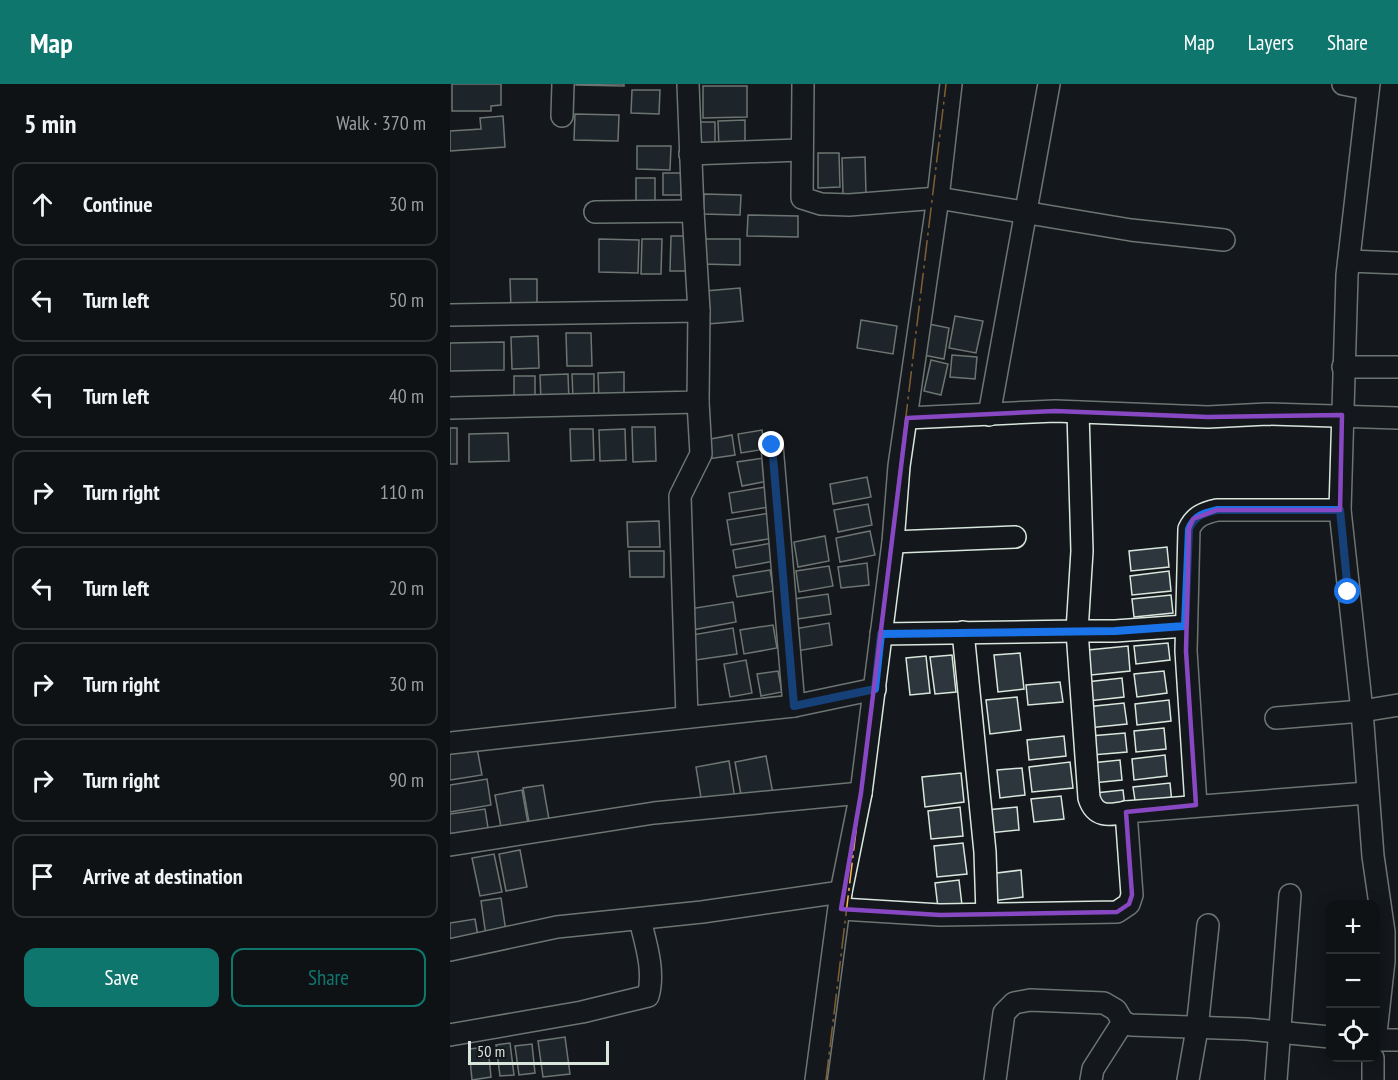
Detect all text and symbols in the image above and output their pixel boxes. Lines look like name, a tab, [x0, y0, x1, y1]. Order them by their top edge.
text: Map	[30, 24, 73, 61]
text: Map	[1184, 29, 1215, 56]
text: Layers	[1248, 29, 1294, 56]
text: Share	[1327, 29, 1368, 56]
text: 5 min	[24, 107, 77, 140]
text: Walk · 370 m	[336, 110, 426, 136]
icon: ahead	[26, 188, 59, 221]
text: Continue	[83, 190, 153, 218]
text: 30 m	[389, 191, 424, 217]
icon: left	[26, 284, 59, 317]
text: Turn left	[83, 286, 149, 314]
text: 50 m	[389, 287, 424, 313]
icon: left	[26, 380, 59, 413]
text: Turn left	[83, 382, 149, 410]
text: 40 m	[389, 383, 424, 409]
route end	[758, 431, 784, 457]
icon: right	[26, 476, 59, 509]
text: Turn right	[83, 478, 160, 506]
text: 110 m	[380, 479, 424, 505]
icon: left	[26, 572, 59, 605]
text: Turn left	[83, 574, 149, 602]
text: 20 m	[389, 575, 424, 601]
route start	[1334, 578, 1360, 604]
icon: right	[26, 668, 59, 701]
text: Turn right	[83, 670, 160, 698]
text: 30 m	[389, 671, 424, 697]
icon: right	[26, 764, 59, 797]
text: Turn right	[83, 766, 160, 794]
text: 90 m	[389, 767, 424, 793]
icon: arrive	[26, 860, 59, 893]
text: Arrive at destination	[83, 862, 243, 890]
map controls	[1326, 900, 1380, 1062]
button: +	[1326, 900, 1380, 954]
button: Save	[24, 948, 219, 1007]
button: Share	[231, 948, 426, 1007]
button: −	[1326, 954, 1380, 1008]
button: locate	[1326, 1008, 1380, 1062]
scale bar	[468, 1038, 609, 1066]
text: 50 m	[477, 1041, 505, 1061]

